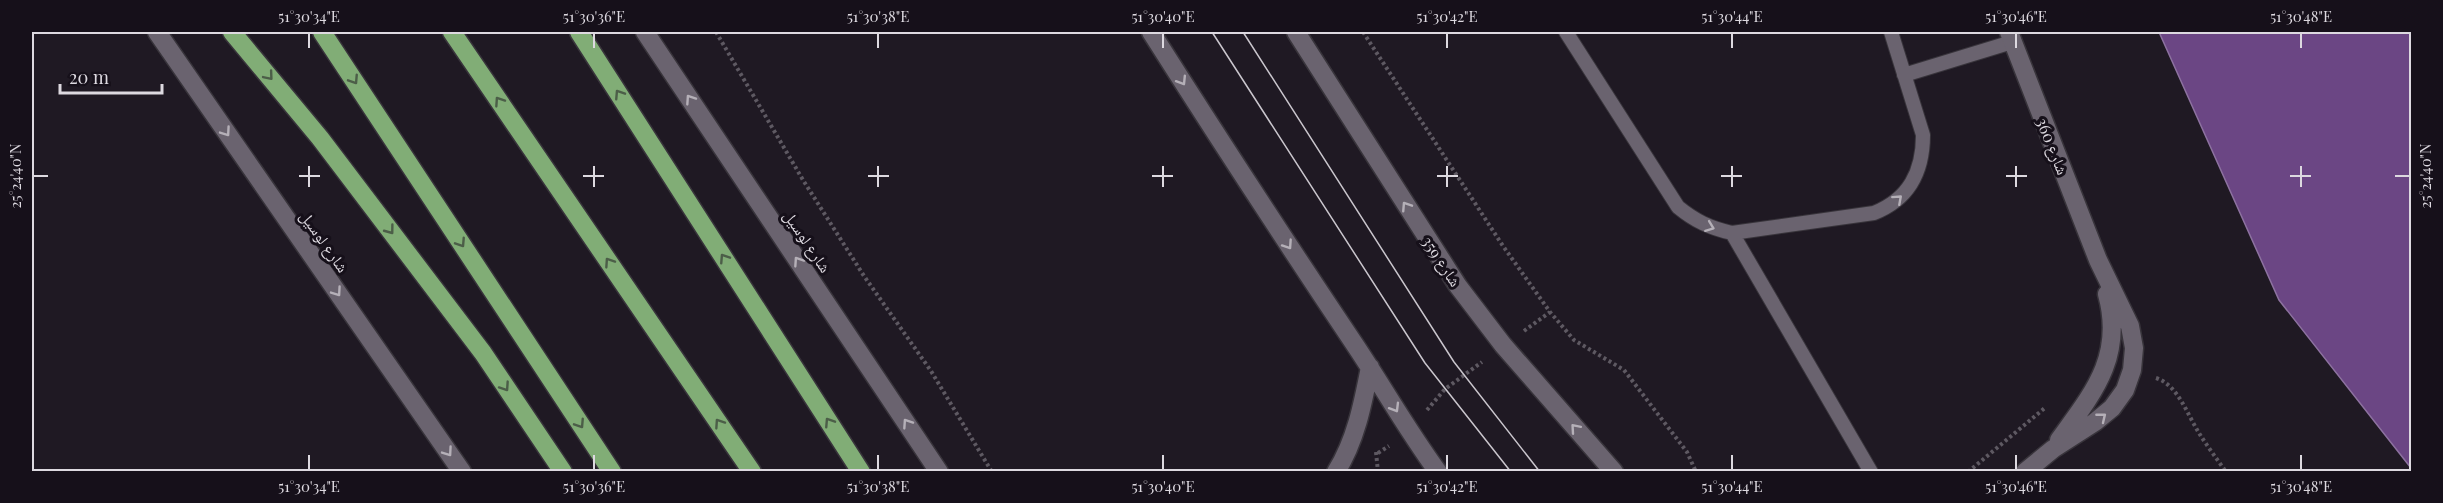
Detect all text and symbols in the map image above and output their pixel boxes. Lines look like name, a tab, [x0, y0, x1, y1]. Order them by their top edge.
text: 51°30'34"E	[278, 6, 340, 26]
text: 51°30'36"E	[563, 6, 625, 26]
text: 51°30'38"E	[847, 6, 909, 26]
text: 51°30'40"E	[1131, 6, 1195, 26]
text: 51°30'42"E	[1416, 6, 1478, 26]
text: 51°30'44"E	[1701, 6, 1763, 26]
text: 51°30'46"E	[1985, 6, 2047, 26]
text: 51°30'48"E	[2270, 6, 2332, 26]
scale bar	[60, 57, 162, 95]
text: 20 m	[69, 65, 109, 89]
one-way arrow	[262, 70, 273, 81]
one-way arrow	[347, 74, 358, 85]
one-way arrow	[1175, 75, 1187, 85]
one-way arrow	[615, 90, 626, 101]
one-way arrow	[686, 95, 697, 106]
one-way arrow	[495, 97, 506, 108]
street label: شارع 360	[2031, 114, 2074, 178]
one-way arrow	[219, 125, 230, 136]
text: 25°24'40"N	[5, 143, 25, 209]
text: 25°24'40"N	[2415, 143, 2435, 209]
one-way arrow	[1891, 195, 1902, 206]
one-way arrow	[1402, 202, 1413, 213]
street label: شارع لوسيل	[295, 206, 354, 277]
street label: شارع لوسيل	[779, 206, 837, 277]
one-way arrow	[1704, 219, 1715, 232]
one-way arrow	[382, 223, 393, 234]
street label: شارع 359	[1417, 232, 1466, 291]
one-way arrow	[454, 236, 465, 247]
one-way arrow	[1281, 238, 1292, 249]
one-way arrow	[720, 254, 732, 264]
one-way arrow	[794, 257, 805, 268]
one-way arrow	[605, 258, 616, 269]
one-way arrow	[330, 285, 341, 296]
one-way arrow	[498, 380, 509, 391]
one-way arrow	[1387, 402, 1399, 412]
one-way arrow	[2095, 413, 2106, 424]
one-way arrow	[573, 417, 584, 428]
one-way arrow	[825, 418, 837, 428]
one-way arrow	[715, 419, 726, 430]
one-way arrow	[903, 419, 914, 430]
one-way arrow	[1571, 424, 1582, 434]
one-way arrow	[441, 446, 452, 457]
text: 51°30'34"E	[278, 476, 340, 496]
text: 51°30'36"E	[563, 476, 625, 496]
text: 51°30'38"E	[847, 476, 909, 496]
text: 51°30'40"E	[1131, 476, 1195, 496]
text: 51°30'42"E	[1416, 476, 1478, 496]
text: 51°30'44"E	[1701, 476, 1763, 496]
text: 51°30'46"E	[1985, 476, 2047, 496]
text: 51°30'48"E	[2270, 476, 2332, 496]

